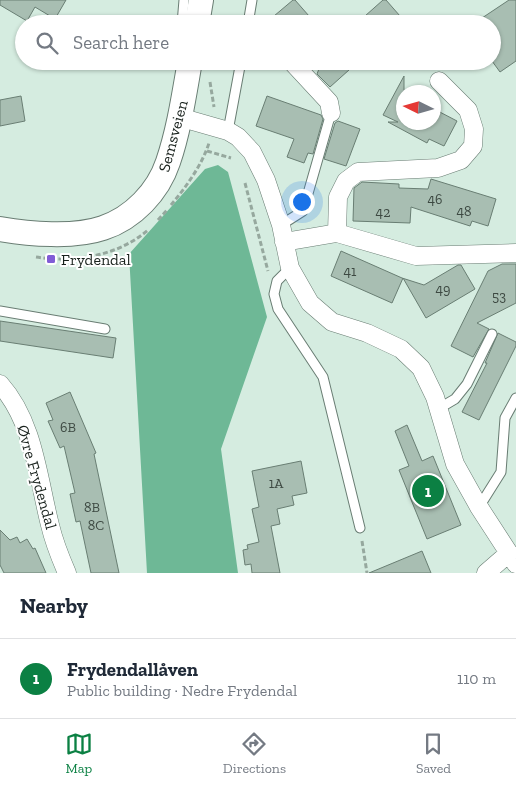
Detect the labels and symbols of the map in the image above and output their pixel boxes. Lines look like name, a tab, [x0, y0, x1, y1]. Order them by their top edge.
north arrow	[396, 85, 441, 130]
street label: Semsveien	[154, 97, 192, 174]
your location	[289, 189, 315, 215]
house number: 46	[428, 191, 442, 208]
house number: 48	[456, 203, 472, 220]
house number: 42	[376, 204, 390, 221]
place label: Frydendal	[61, 250, 131, 269]
marker: Frydendal	[45, 253, 57, 265]
house number: 41	[344, 263, 357, 280]
house number: 49	[436, 281, 450, 298]
house number: 53	[492, 288, 506, 305]
house number: 6B	[60, 419, 76, 436]
street label: Øvre Frydendal	[13, 423, 61, 531]
pin: 1	[412, 472, 444, 510]
house number: 1A	[269, 475, 284, 492]
house number: 8B	[84, 499, 100, 516]
house number: 8C	[88, 517, 104, 534]

